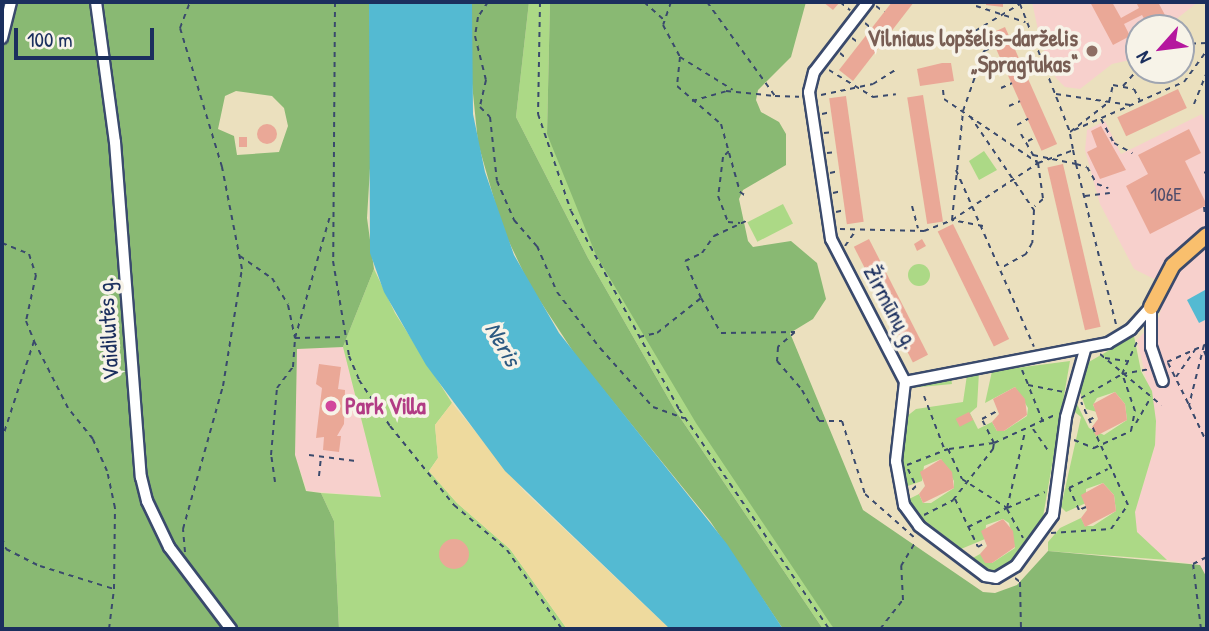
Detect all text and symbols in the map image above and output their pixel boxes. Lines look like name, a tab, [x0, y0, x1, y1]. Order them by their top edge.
scale bar	[18, 14, 158, 58]
north arrow	[1125, 14, 1195, 84]
place label: Vilniaus lopšelis-darželis „Spragtukas“	[867, 24, 1078, 78]
text: 100 m	[27, 25, 73, 54]
marker: Vilniaus lopšelis-darželis „Spragtukas“	[1084, 43, 1100, 59]
text: N	[1129, 47, 1157, 68]
house number: 106E	[1150, 184, 1182, 206]
street label: Žirmūnų g.	[858, 261, 924, 353]
street label: Vaidilutės g.	[92, 277, 124, 381]
water label: Neris	[479, 317, 527, 371]
place label: Park Villa	[345, 392, 426, 420]
marker: Park Villa	[323, 398, 339, 414]

